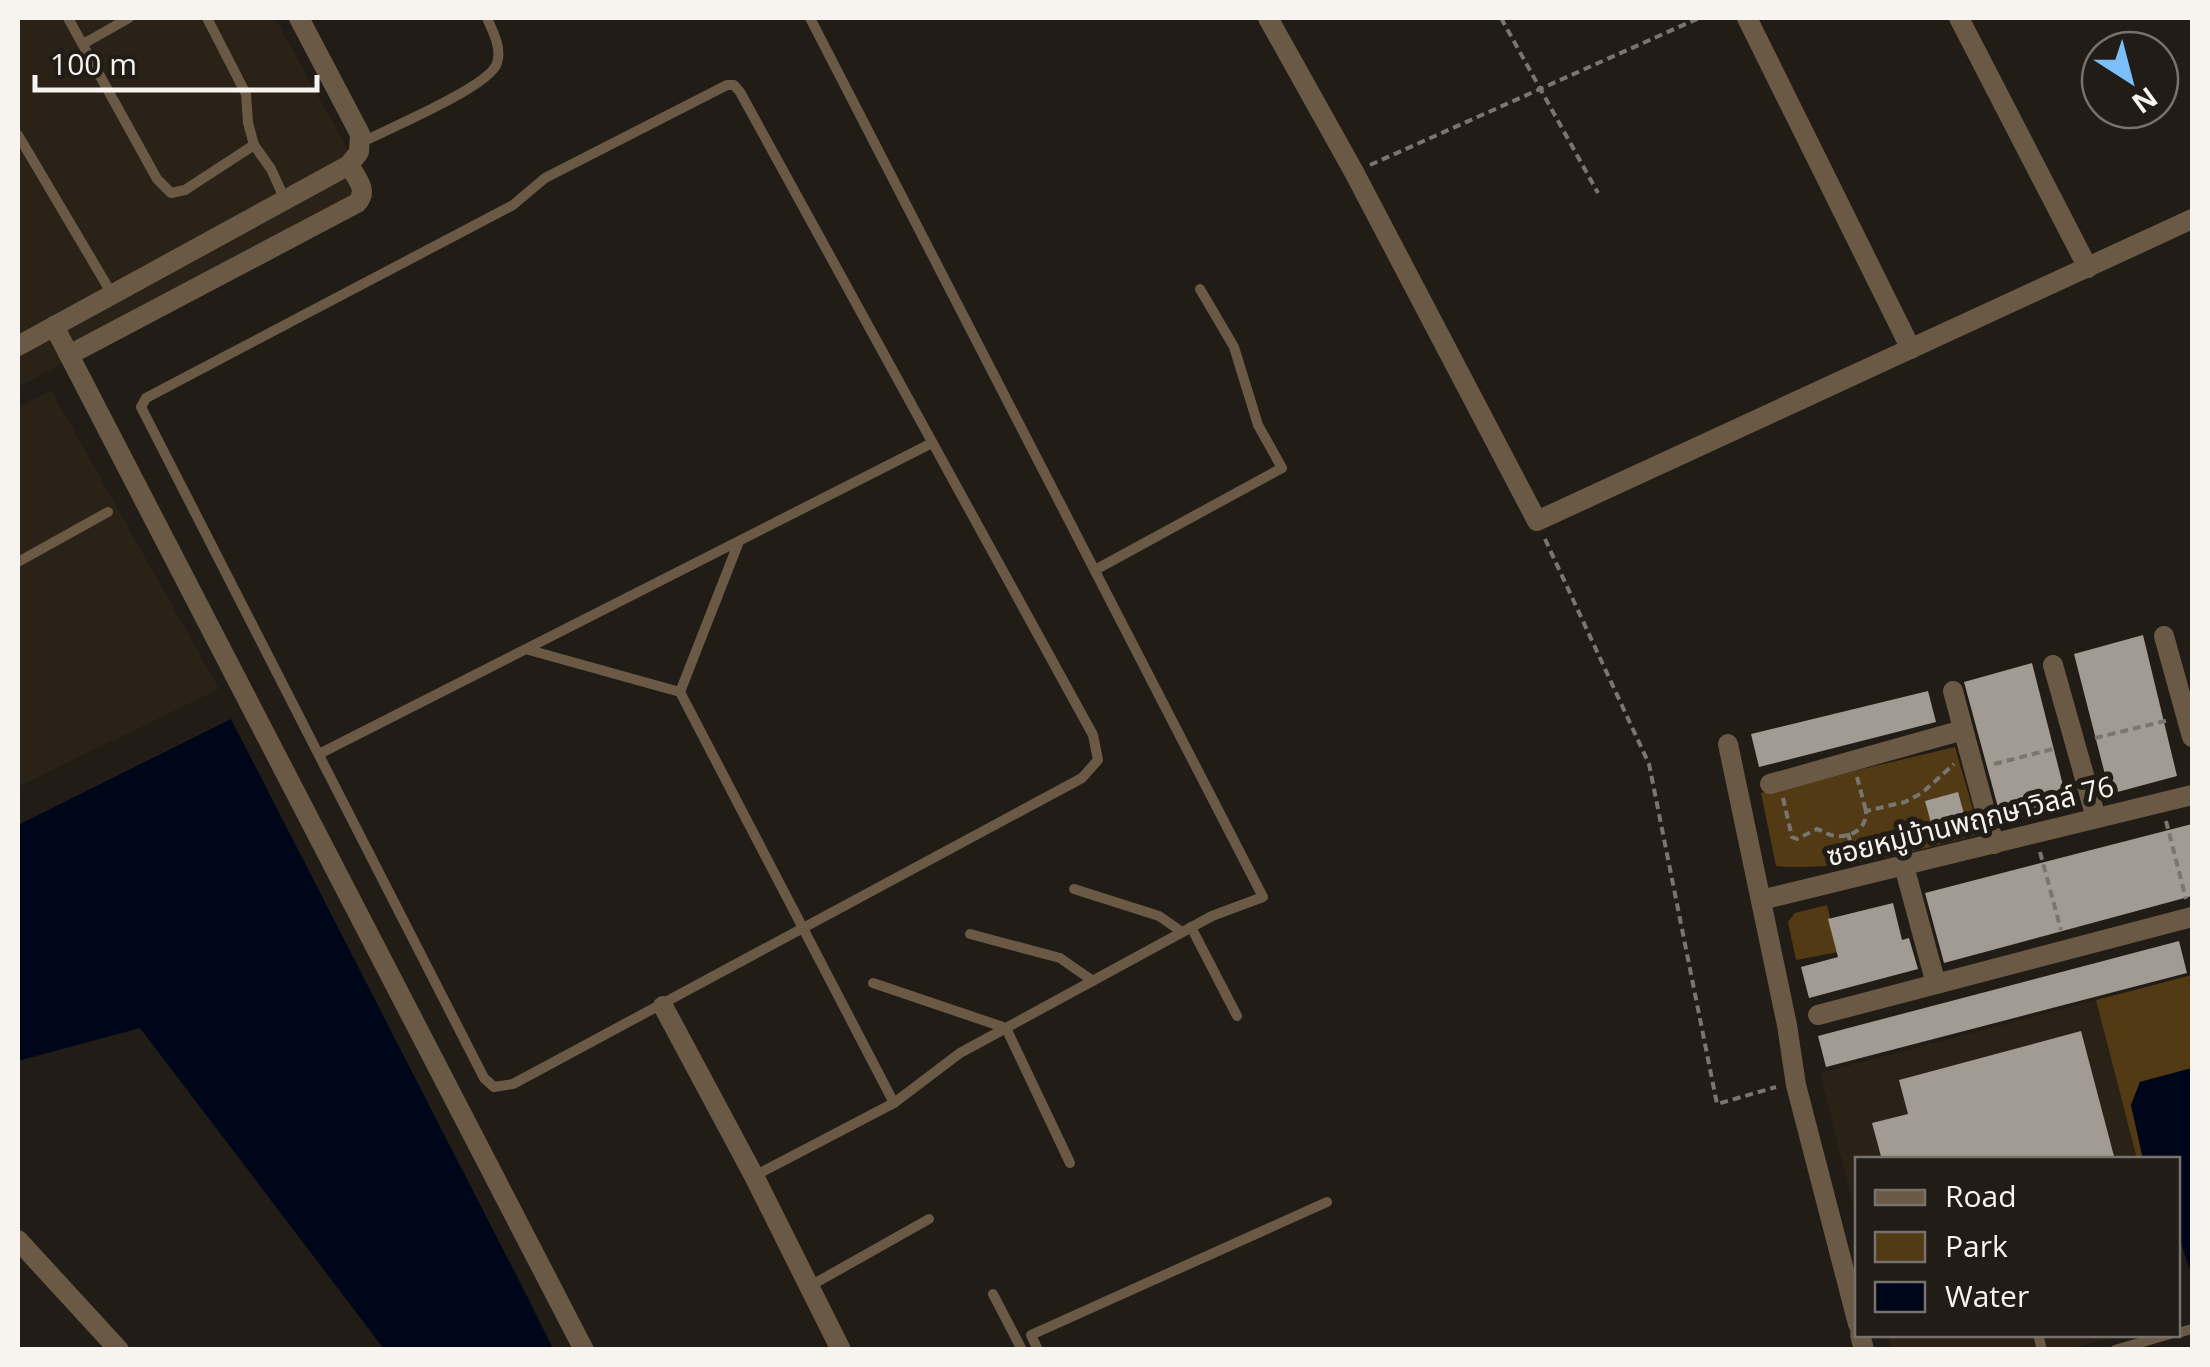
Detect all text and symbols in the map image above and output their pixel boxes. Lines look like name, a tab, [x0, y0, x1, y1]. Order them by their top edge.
scale bar	[35, 30, 318, 92]
north arrow	[2080, 30, 2180, 130]
text: 100 m	[50, 43, 137, 84]
text: N	[2125, 79, 2166, 123]
street label: ซอยหมู่บ้านพฤกษาวิลล์ 76	[1822, 766, 2117, 874]
legend	[1855, 1157, 2180, 1337]
text: Road	[1945, 1175, 2017, 1216]
text: Park	[1945, 1225, 2008, 1266]
text: Water	[1945, 1275, 2029, 1316]

